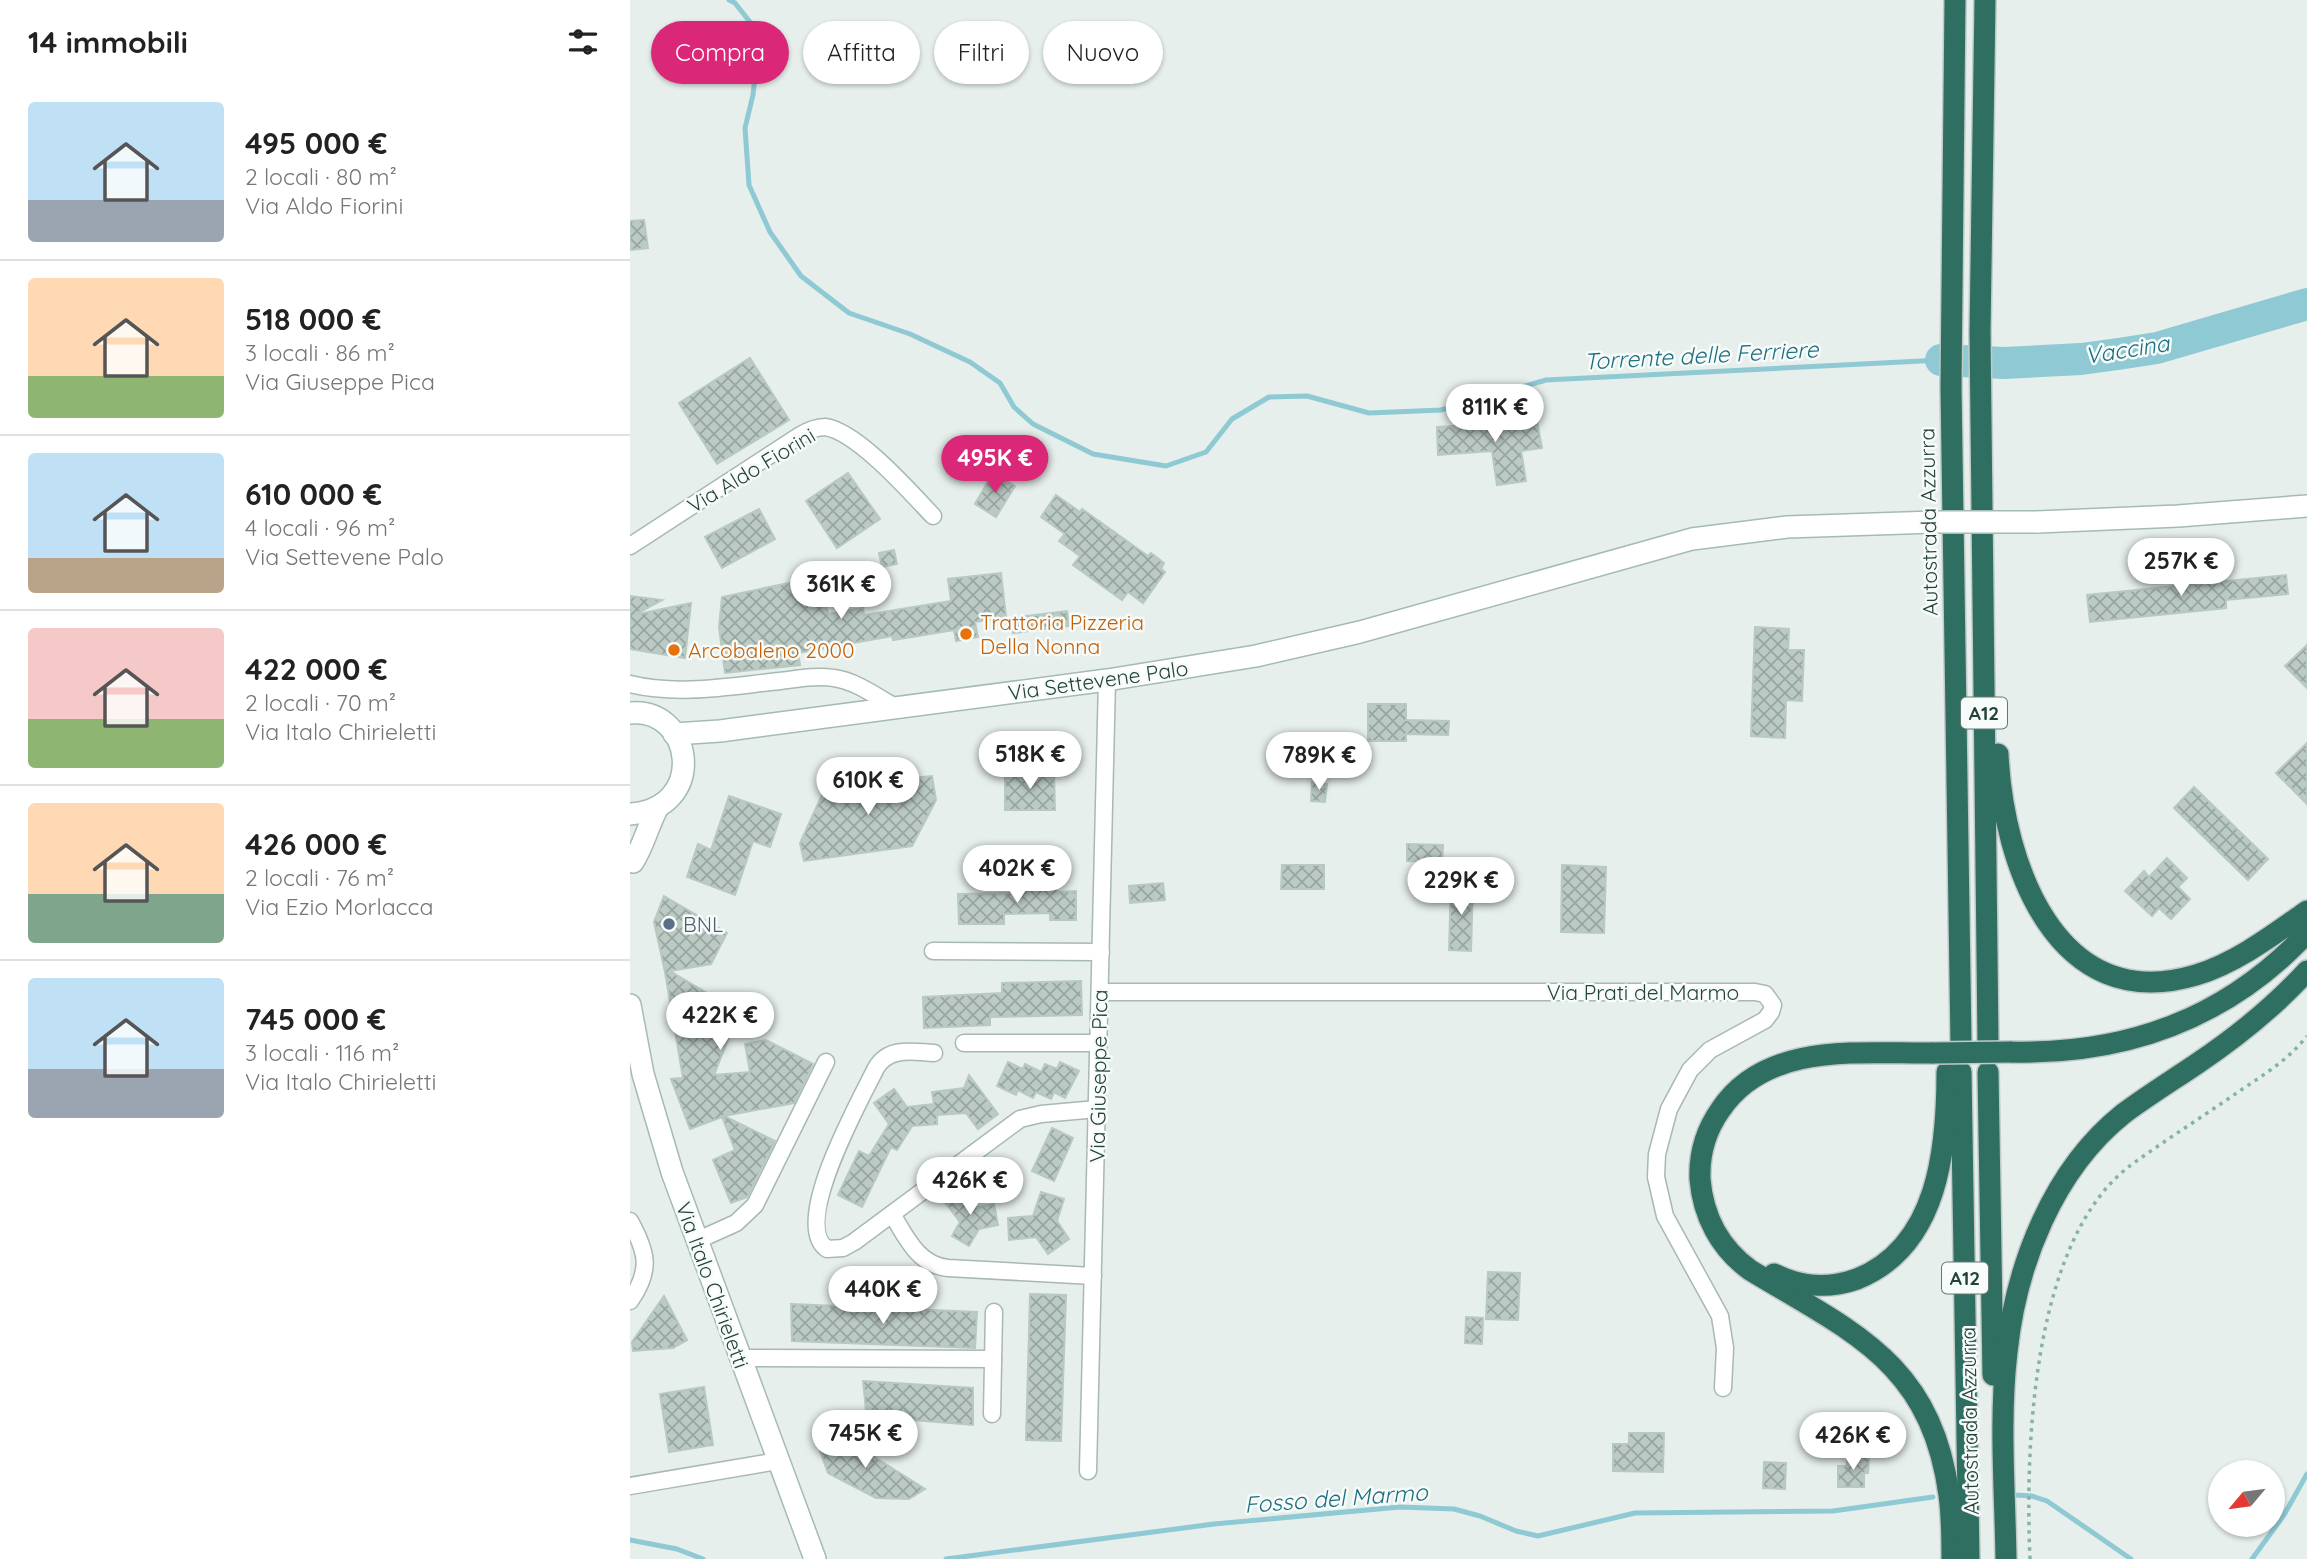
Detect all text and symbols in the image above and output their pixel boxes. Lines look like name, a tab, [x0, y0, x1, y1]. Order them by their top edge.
chip: Compra	[651, 21, 789, 84]
chip: Affitta	[803, 21, 920, 84]
chip: Filtri	[934, 21, 1029, 84]
chip: Nuovo	[1043, 21, 1163, 84]
text: 14 immobili	[28, 23, 188, 61]
icon: filters	[564, 23, 602, 61]
text: 495 000 €	[245, 124, 387, 162]
icon: home	[84, 130, 168, 214]
text: 2 locali · 80 m²	[245, 162, 397, 191]
text: Via Aldo Fiorini	[245, 191, 403, 220]
text: 518 000 €	[245, 300, 381, 338]
icon: home	[84, 306, 168, 390]
water label: Vaccina	[2083, 328, 2172, 370]
water label: Torrente delle Ferriere	[1583, 334, 1820, 376]
text: 3 locali · 86 m²	[245, 338, 395, 367]
text: Via Giuseppe Pica	[245, 367, 435, 396]
pin: 811K €	[1438, 384, 1552, 444]
text: 811K €	[1462, 392, 1528, 421]
street label: Via Aldo Fiorini	[682, 422, 820, 518]
street label: Autostrada Azzurra	[1913, 428, 1943, 616]
pin: 495K €	[938, 435, 1052, 495]
text: 495K €	[957, 443, 1033, 472]
text: 610 000 €	[245, 475, 382, 513]
icon: home	[84, 481, 168, 565]
text: 4 locali · 96 m²	[245, 513, 395, 542]
pin: 257K €	[2124, 538, 2238, 598]
text: Via Settevene Palo	[245, 542, 444, 571]
text: 257K €	[2144, 546, 2218, 575]
pin: 361K €	[784, 562, 898, 621]
text: 361K €	[806, 569, 876, 598]
place label: Trattoria Pizzeria Della Nonna	[980, 609, 1144, 659]
marker: Trattoria Pizzeria Della Nonna	[958, 626, 974, 642]
place label: Arcobaleno 2000	[688, 637, 854, 663]
marker: Arcobaleno 2000	[666, 642, 682, 658]
text: 422 000 €	[245, 650, 388, 688]
street label: Via Settevene Palo	[1006, 654, 1190, 706]
icon: home	[84, 656, 168, 740]
text: 2 locali · 70 m²	[245, 688, 396, 717]
road number: A12	[1961, 698, 2007, 728]
text: Via Italo Chirieletti	[245, 717, 437, 746]
pin: 518K €	[973, 732, 1087, 791]
pin: 789K €	[1262, 732, 1376, 792]
text: 518K €	[995, 739, 1065, 768]
text: 789K €	[1282, 740, 1356, 769]
pin: 610K €	[811, 758, 925, 817]
text: 610K €	[832, 765, 904, 794]
text: 426 000 €	[245, 825, 387, 863]
icon: home	[84, 831, 168, 915]
pin: 402K €	[960, 846, 1074, 905]
text: 402K €	[979, 853, 1055, 882]
pin: 229K €	[1404, 858, 1518, 917]
text: 2 locali · 76 m²	[245, 863, 394, 892]
text: 229K €	[1423, 865, 1499, 894]
text: Via Ezio Morlacca	[245, 892, 433, 921]
place label: BNL	[683, 911, 723, 937]
marker: BNL	[661, 916, 677, 932]
street label: Via Prati del Marmo	[1547, 979, 1739, 1005]
street label: Via Giuseppe Pica	[1083, 989, 1113, 1163]
pin: 422K €	[663, 992, 777, 1052]
text: 745 000 €	[245, 1000, 386, 1038]
text: 422K €	[682, 1000, 758, 1029]
icon: home	[84, 1006, 168, 1090]
text: 3 locali · 116 m²	[245, 1038, 399, 1067]
text: Via Italo Chirieletti	[245, 1067, 437, 1096]
pin: 426K €	[913, 1158, 1027, 1217]
text: 426K €	[932, 1165, 1008, 1194]
street label: Via Italo Chirieletti	[671, 1198, 755, 1372]
road number: A12	[1942, 1262, 1988, 1294]
pin: 440K €	[826, 1266, 940, 1326]
text: 440K €	[844, 1274, 922, 1303]
street label: Autostrada Azzurra	[1954, 1327, 1984, 1515]
pin: 745K €	[808, 1410, 922, 1470]
pin: 426K €	[1796, 1412, 1910, 1472]
text: 745K €	[828, 1418, 902, 1447]
text: 426K €	[1815, 1420, 1891, 1449]
north arrow	[2208, 1460, 2286, 1536]
map controls	[2208, 1460, 2285, 1537]
water label: Fosso del Marmo	[1243, 1477, 1430, 1519]

